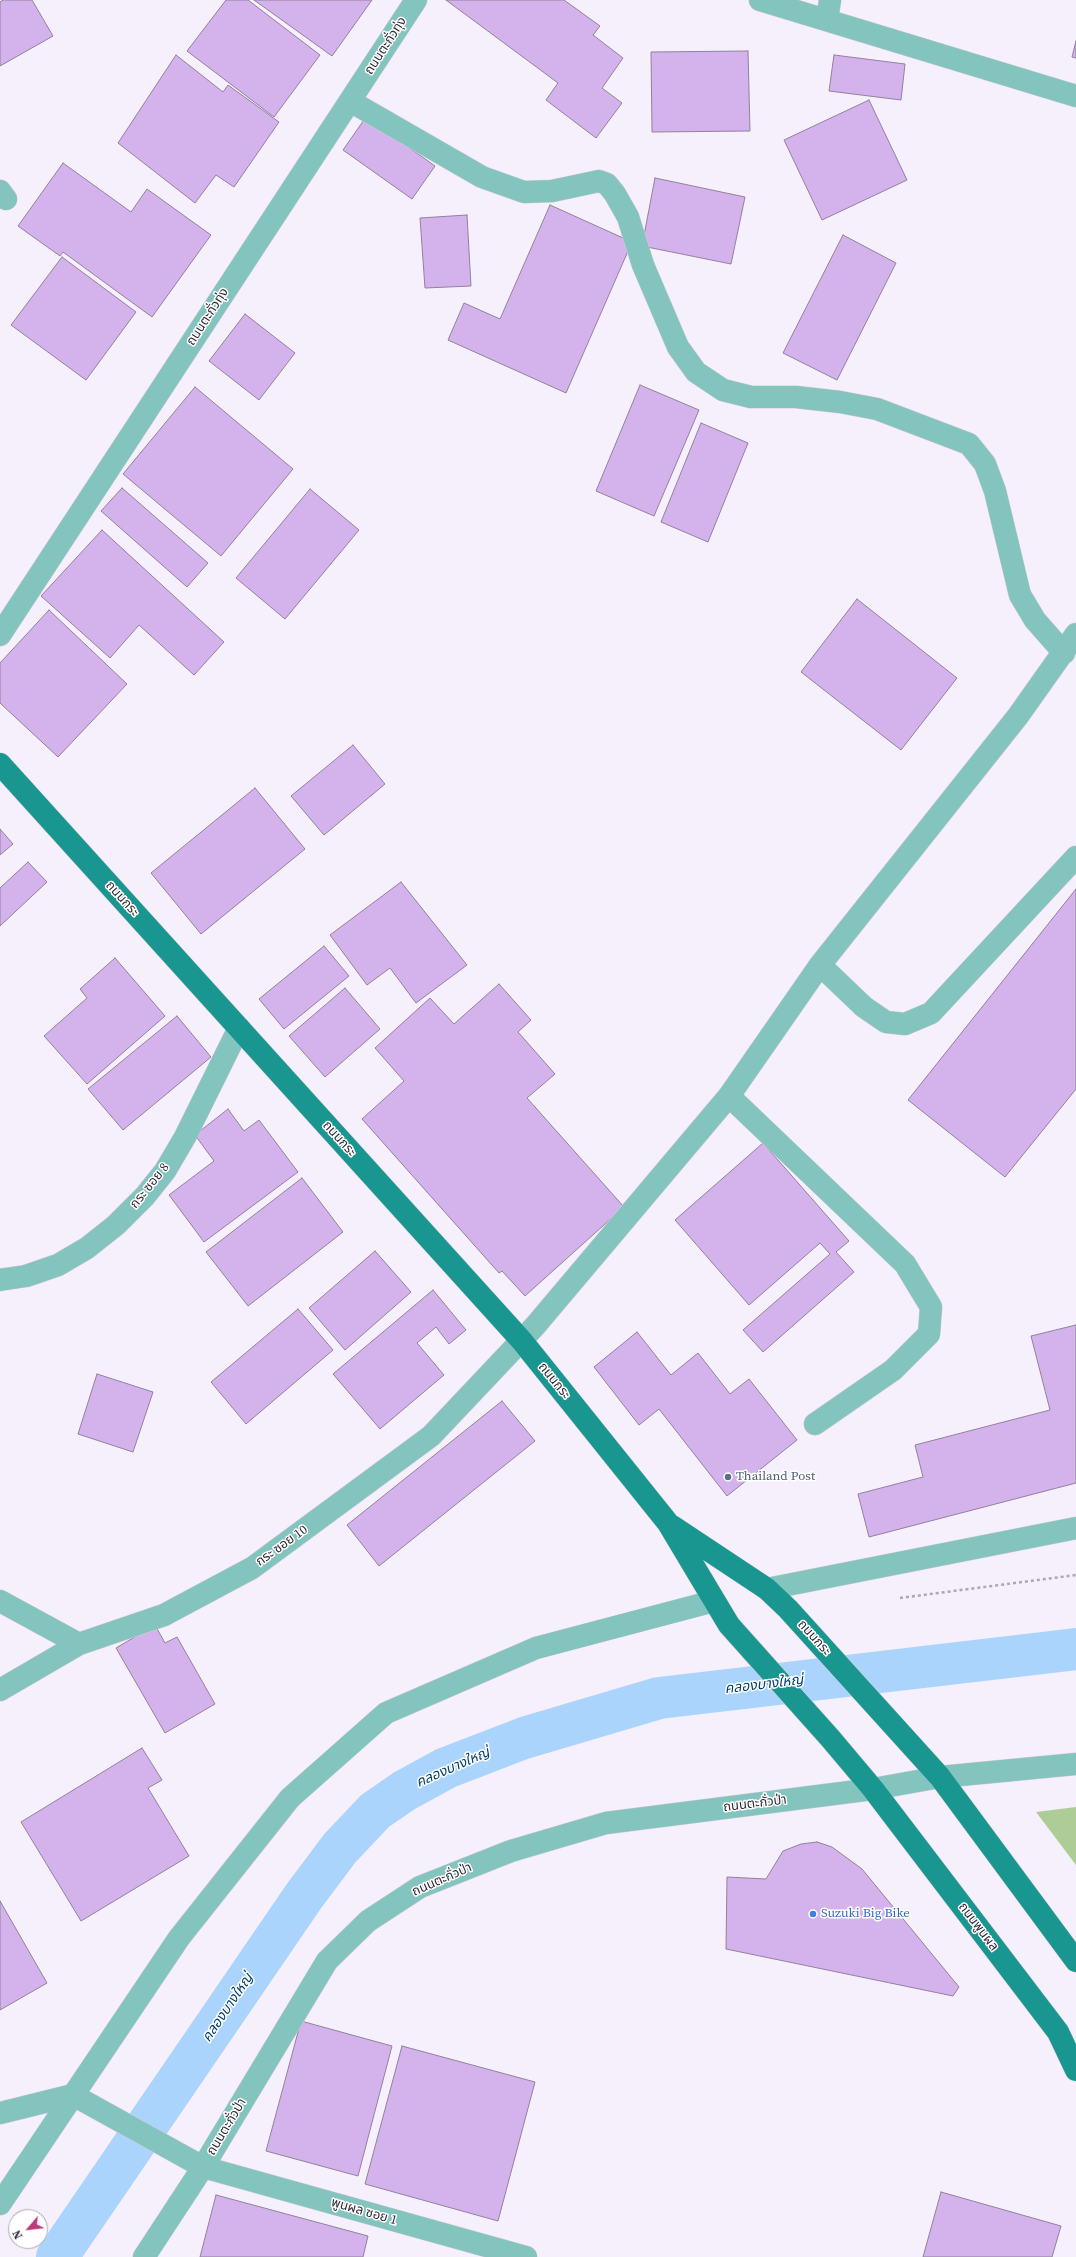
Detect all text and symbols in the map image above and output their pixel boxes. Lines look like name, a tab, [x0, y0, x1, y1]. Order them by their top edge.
street label: ถนนตะกั่วทุ่ง	[362, 14, 410, 78]
street label: ถนนตะกั่วทุ่ง	[184, 285, 232, 349]
street label: ถนนกระ	[102, 878, 142, 920]
street label: ถนนกระ	[319, 1118, 359, 1160]
street label: กระ ซอย 8	[127, 1160, 173, 1212]
street label: ถนนกระ	[535, 1360, 573, 1402]
place label: Thailand Post	[736, 1469, 815, 1485]
marker: Thailand Post	[723, 1472, 733, 1482]
street label: กระ ซอย 10	[253, 1522, 311, 1570]
street label: ถนนกระ	[794, 1617, 834, 1659]
water label: คลองบางใหญ่	[724, 1672, 804, 1698]
water label: คลองบางใหญ่	[414, 1744, 492, 1792]
street label: ถนนตะกั่วป่า	[722, 1792, 788, 1816]
street label: ถนนตะกั่วป่า	[410, 1860, 474, 1900]
street label: ถนนพูนผล	[955, 1900, 1001, 1954]
place label: Suzuki Big Bike	[821, 1906, 910, 1922]
marker: Suzuki Big Bike	[808, 1909, 818, 1919]
water label: คลองบางใหญ่	[199, 1971, 257, 2045]
street label: ถนนตะกั่วป่า	[204, 2096, 250, 2158]
street label: พูนผล ซอย 1	[329, 2195, 399, 2229]
north arrow	[8, 2209, 48, 2249]
text: N	[9, 2227, 26, 2241]

